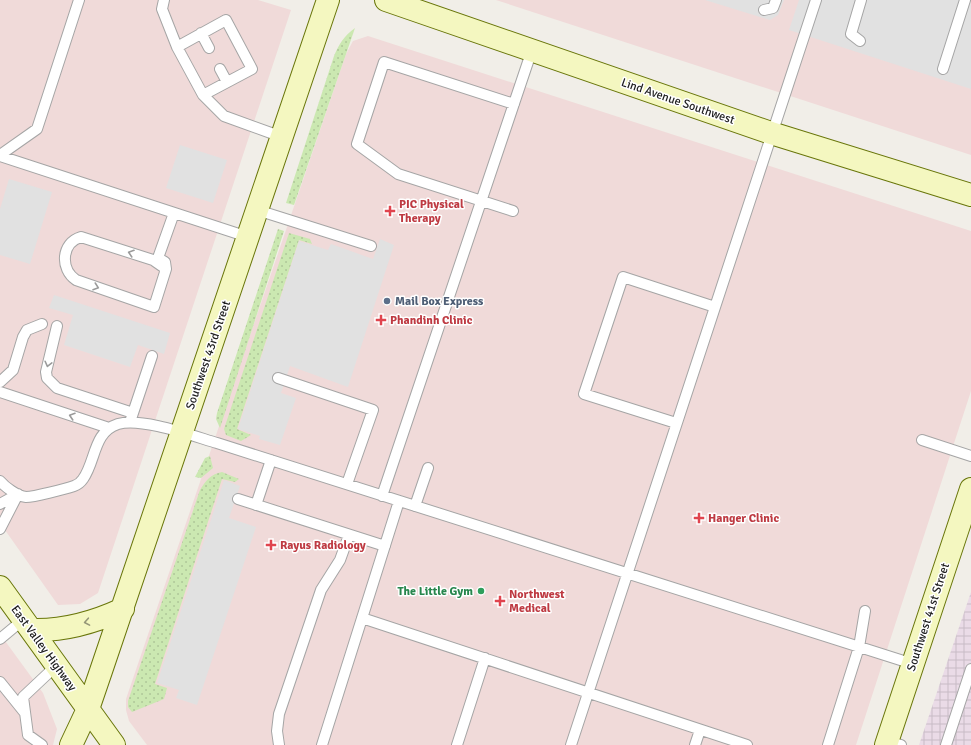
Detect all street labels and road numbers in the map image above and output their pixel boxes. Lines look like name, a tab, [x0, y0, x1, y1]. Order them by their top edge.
street label: Lind Avenue Southwest	[619, 75, 737, 128]
street label: Southwest 43rd Street	[183, 299, 234, 412]
street label: Southwest 41st Street	[904, 561, 953, 673]
street label: East Valley Highway	[7, 602, 80, 694]

